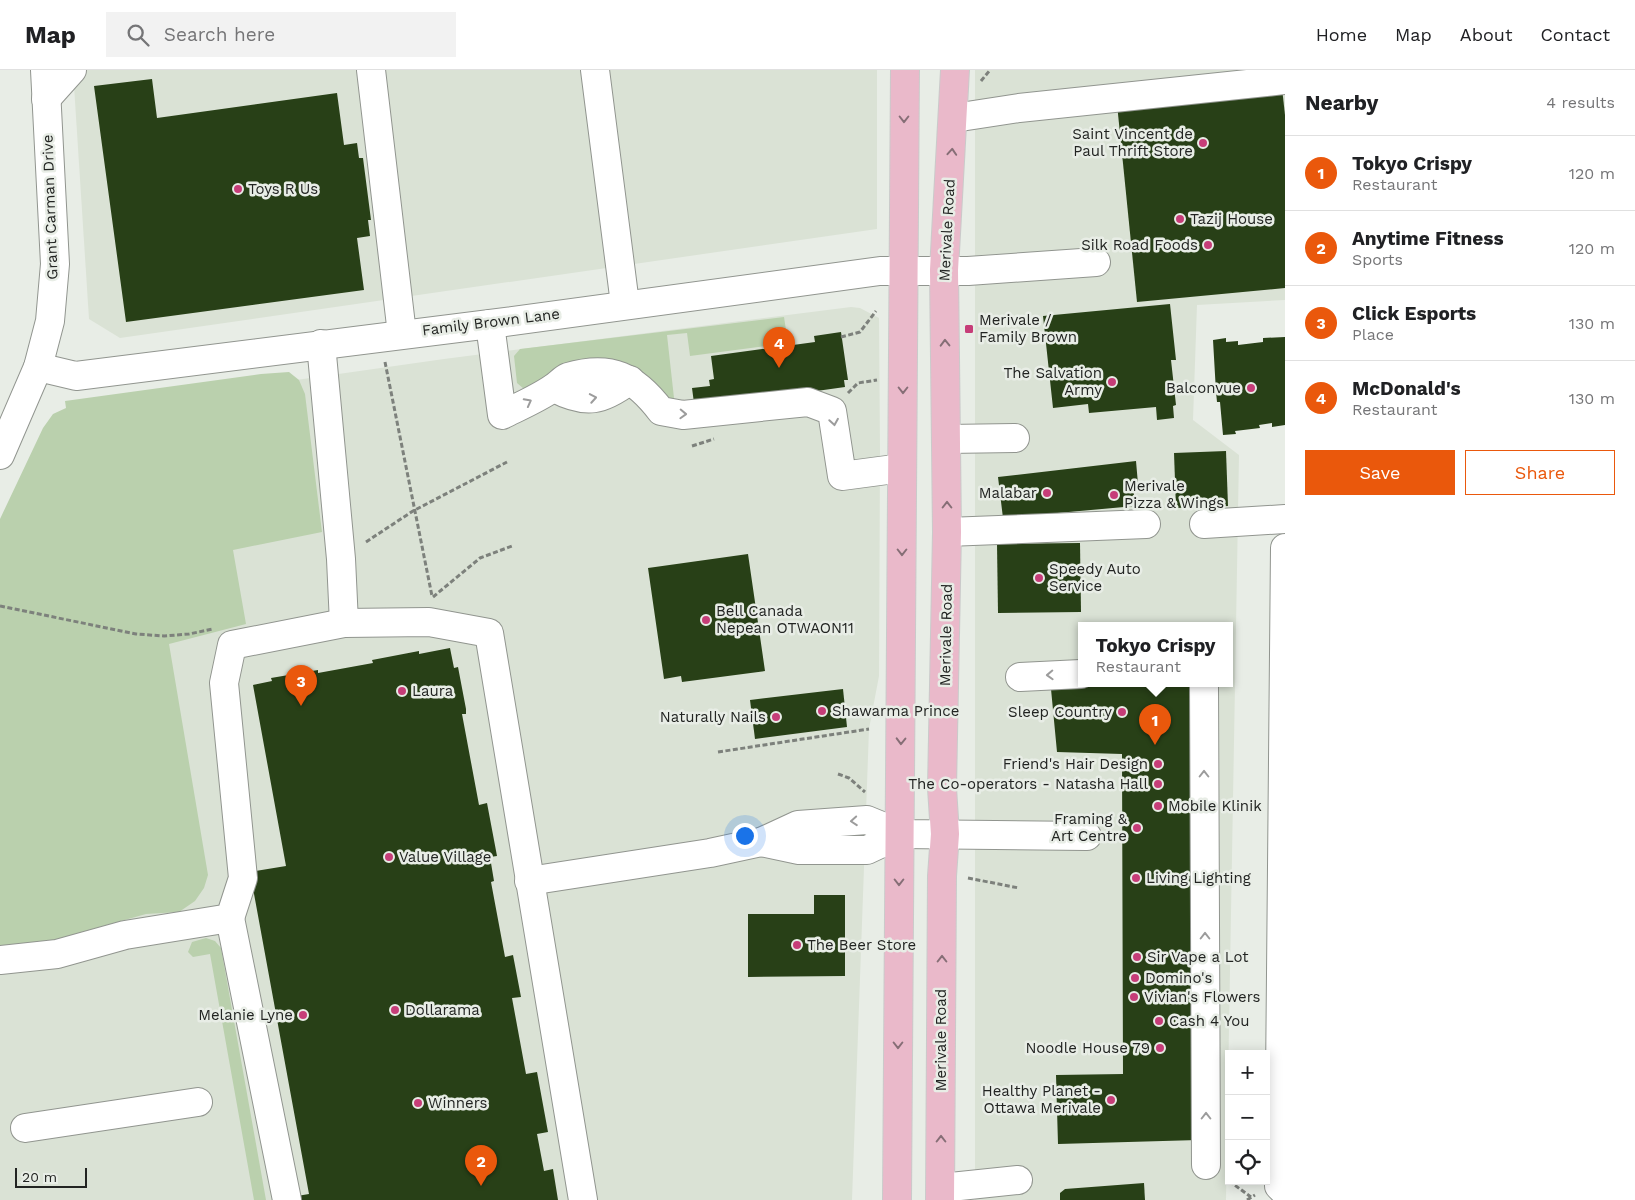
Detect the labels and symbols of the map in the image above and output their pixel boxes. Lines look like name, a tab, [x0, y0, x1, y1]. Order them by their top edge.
one-way arrow	[899, 115, 909, 123]
place label: Saint Vincent de Paul Thrift Store	[1072, 125, 1193, 160]
street label: Grant Carman Drive	[38, 134, 62, 280]
marker: Saint Vincent de Paul Thrift Store	[1197, 137, 1209, 149]
one-way arrow	[946, 147, 957, 155]
street label: Merivale Road	[935, 178, 959, 282]
place label: Toys R Us	[248, 180, 318, 198]
marker: Toys R Us	[232, 183, 244, 195]
place label: Tazij House	[1190, 210, 1273, 228]
marker: Tazij House	[1174, 213, 1186, 225]
place label: Silk Road Foods	[1081, 236, 1198, 254]
marker: Silk Road Foods	[1202, 239, 1214, 251]
street label: Family Brown Lane	[421, 305, 561, 339]
place label: Merivale / Family Brown	[979, 311, 1077, 346]
marker: Merivale / Family Brown	[963, 323, 975, 335]
pin: 4	[763, 327, 795, 368]
one-way arrow	[940, 339, 950, 346]
place label: The Salvation Army	[1004, 364, 1102, 399]
marker: The Salvation Army	[1106, 376, 1118, 388]
place label: Balconvue	[1166, 379, 1241, 397]
marker: Balconvue	[1245, 382, 1257, 394]
one-way arrow	[897, 386, 908, 394]
one-way arrow	[589, 393, 597, 404]
one-way arrow	[522, 398, 531, 408]
one-way arrow	[679, 409, 687, 419]
one-way arrow	[828, 418, 839, 426]
place label: Merivale Pizza & Wings	[1124, 477, 1224, 512]
place label: Malabar	[979, 484, 1037, 502]
marker: Malabar	[1041, 487, 1053, 499]
marker: Merivale Pizza & Wings	[1108, 489, 1120, 501]
one-way arrow	[942, 501, 952, 509]
one-way arrow	[897, 548, 907, 556]
place label: Speedy Auto Service	[1049, 560, 1141, 595]
marker: Speedy Auto Service	[1033, 572, 1045, 584]
street label: Merivale Road	[936, 584, 956, 686]
place label: Bell Canada Nepean OTWAON11	[716, 602, 854, 637]
marker: Bell Canada Nepean OTWAON11	[700, 614, 712, 626]
pin: 3	[285, 665, 317, 706]
one-way arrow	[1046, 670, 1054, 681]
place label: Laura	[412, 682, 454, 700]
marker: Laura	[396, 685, 408, 697]
place label: Shawarma Prince	[832, 702, 959, 720]
place label: Sleep Country	[1008, 703, 1112, 721]
pin: 1	[1139, 704, 1171, 745]
marker: Shawarma Prince	[816, 705, 828, 717]
marker: Sleep Country	[1116, 706, 1128, 718]
place label: Naturally Nails	[660, 708, 766, 726]
marker: Naturally Nails	[770, 711, 782, 723]
one-way arrow	[895, 738, 906, 746]
place label: Friend's Hair Design	[1003, 755, 1148, 773]
marker: Friend's Hair Design	[1152, 758, 1164, 770]
one-way arrow	[1199, 769, 1209, 777]
place label: The Co-operators - Natasha Hall	[908, 775, 1148, 793]
marker: The Co-operators - Natasha Hall	[1152, 778, 1164, 790]
place label: Mobile Klinik	[1168, 797, 1262, 815]
marker: Mobile Klinik	[1152, 800, 1164, 812]
place label: Framing & Art Centre	[1051, 810, 1128, 845]
one-way arrow	[850, 815, 858, 826]
marker: Framing & Art Centre	[1131, 822, 1143, 834]
your location	[732, 823, 758, 849]
place label: Value Village	[399, 848, 491, 866]
marker: Value Village	[383, 851, 395, 863]
place label: Living Lighting	[1146, 869, 1251, 887]
marker: Living Lighting	[1130, 872, 1142, 884]
one-way arrow	[894, 878, 904, 886]
one-way arrow	[1200, 932, 1210, 940]
place label: The Beer Store	[807, 936, 916, 954]
marker: The Beer Store	[791, 939, 803, 951]
place label: Sir Vape a Lot	[1147, 948, 1249, 966]
marker: Sir Vape a Lot	[1131, 951, 1143, 963]
one-way arrow	[937, 955, 947, 962]
place label: Domino's	[1145, 969, 1212, 987]
marker: Domino's	[1129, 972, 1141, 984]
place label: Vivian's Flowers	[1144, 988, 1261, 1006]
street label: Merivale Road	[932, 989, 950, 1091]
marker: Vivian's Flowers	[1128, 991, 1140, 1003]
place label: Dollarama	[405, 1001, 480, 1019]
marker: Dollarama	[389, 1004, 401, 1016]
place label: Melanie Lyne	[198, 1006, 293, 1024]
marker: Melanie Lyne	[297, 1009, 309, 1021]
place label: Cash 4 You	[1169, 1012, 1250, 1030]
marker: Cash 4 You	[1153, 1015, 1165, 1027]
place label: Noodle House 79	[1025, 1039, 1150, 1057]
one-way arrow	[893, 1041, 903, 1049]
marker: Noodle House 79	[1154, 1042, 1166, 1054]
place label: Healthy Planet - Ottawa Merivale	[982, 1082, 1101, 1117]
place label: Winners	[428, 1094, 487, 1112]
marker: Healthy Planet - Ottawa Merivale	[1105, 1094, 1117, 1106]
marker: Winners	[412, 1097, 424, 1109]
one-way arrow	[1201, 1112, 1211, 1120]
one-way arrow	[936, 1135, 946, 1142]
pin: 2	[465, 1145, 497, 1186]
scale bar	[15, 1165, 88, 1188]

